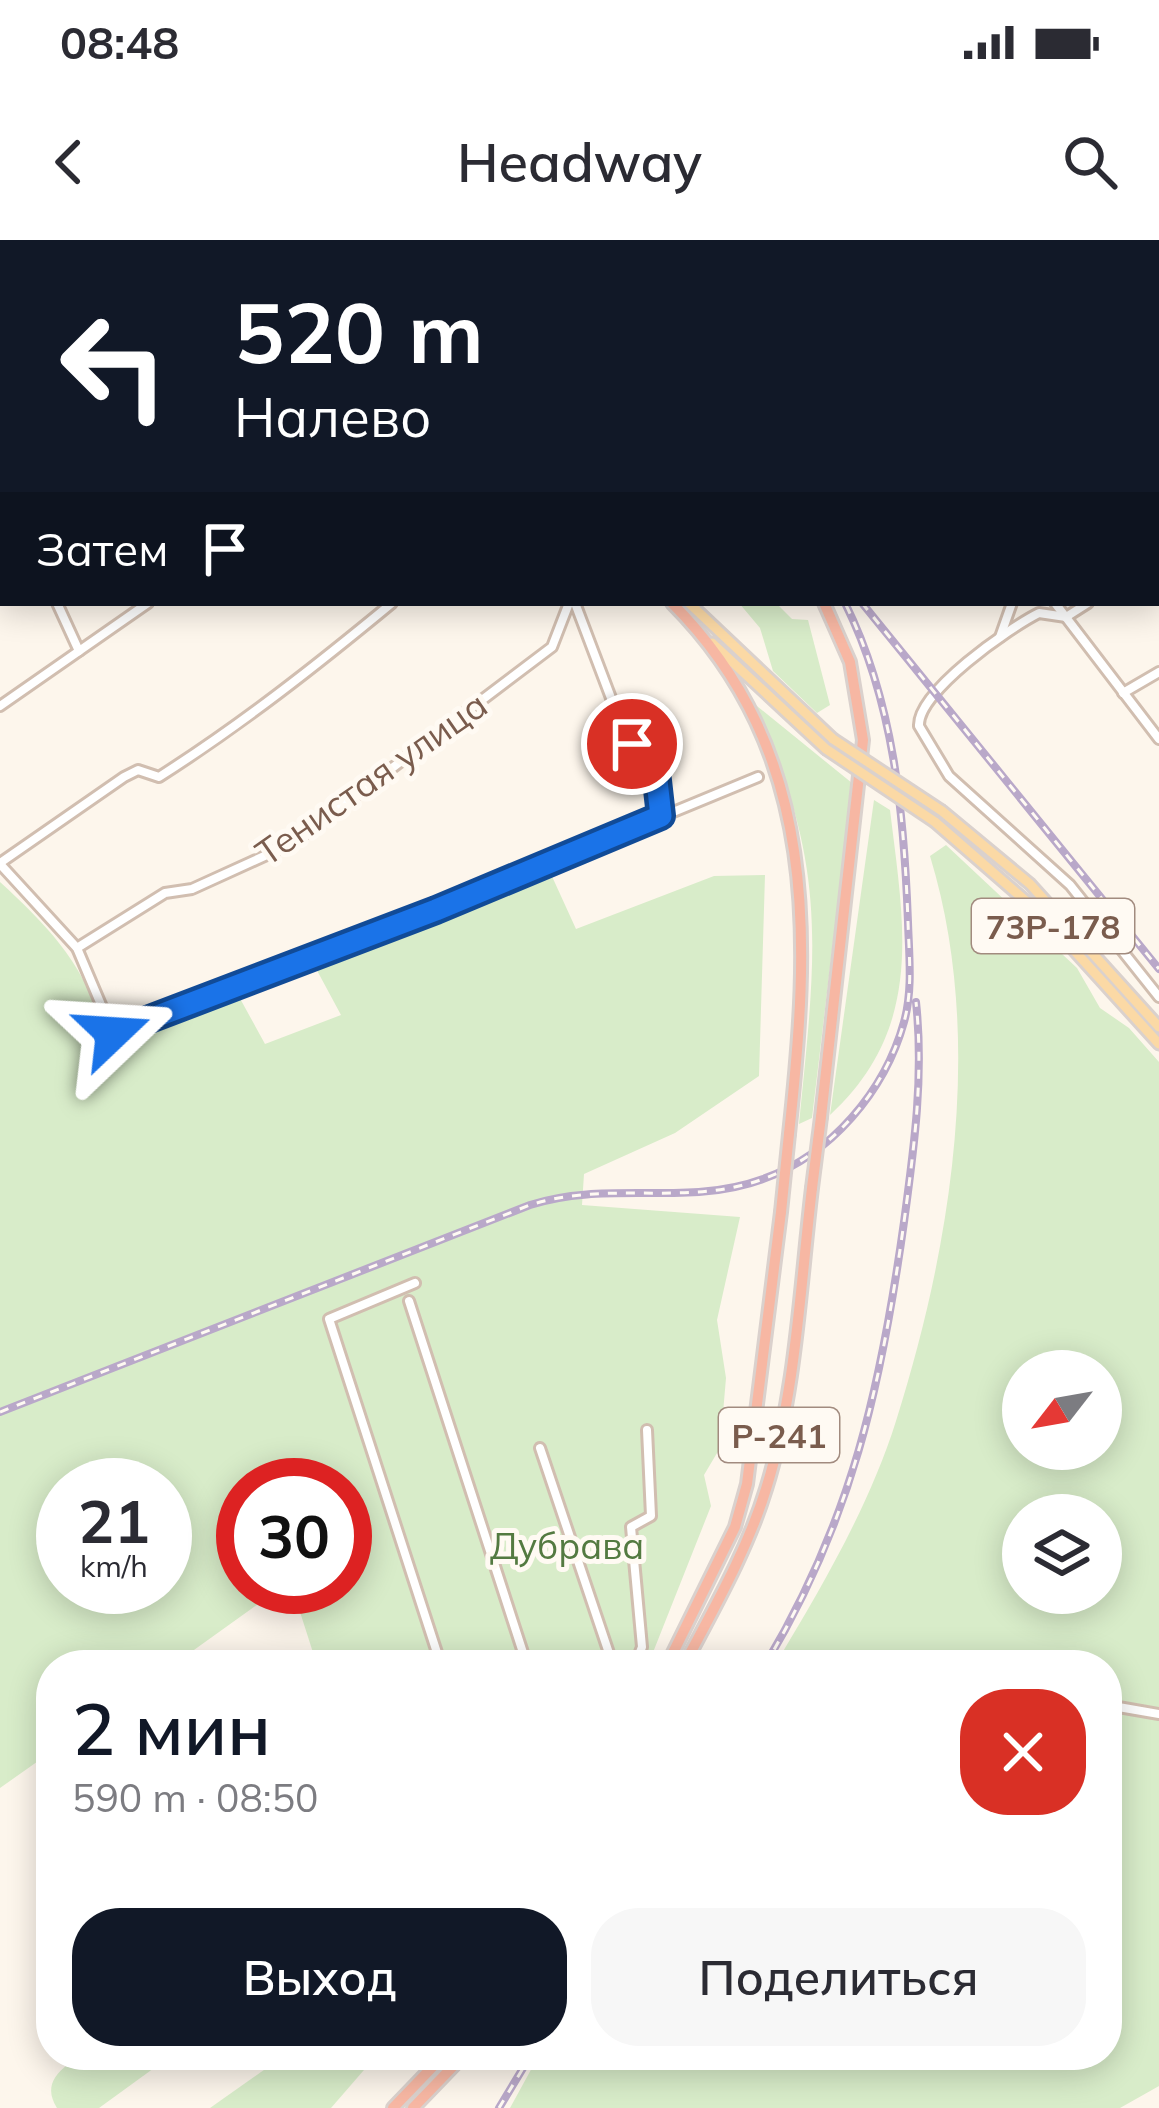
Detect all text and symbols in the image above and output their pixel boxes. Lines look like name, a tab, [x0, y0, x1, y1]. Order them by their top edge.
text: 08:48	[60, 14, 179, 70]
text: Headway	[457, 128, 702, 196]
icon: back	[36, 129, 102, 195]
icon: search	[1057, 129, 1123, 195]
text: 520 m	[234, 279, 484, 384]
icon: left	[36, 288, 192, 444]
text: Налево	[234, 383, 431, 451]
icon: arrive	[192, 516, 258, 582]
text: Затем	[36, 521, 168, 577]
street label: Тенистая улица	[246, 681, 496, 875]
pin	[581, 693, 683, 795]
icon: arrive	[599, 711, 665, 777]
road number: 73Р-178	[972, 899, 1134, 953]
position arrow	[50, 970, 176, 1096]
north arrow	[1002, 1350, 1122, 1470]
map controls	[1002, 1350, 1122, 1614]
road number: Р-241	[719, 1408, 839, 1462]
speed limit sign: 30	[216, 1458, 372, 1614]
text: 21	[78, 1483, 150, 1558]
button: layers	[1002, 1494, 1122, 1614]
park label: Дубрава	[490, 1523, 644, 1568]
text: km/h	[80, 1547, 148, 1585]
text: 2 мин	[72, 1683, 271, 1773]
button: close	[960, 1689, 1086, 1815]
text: 590 m · 08:50	[72, 1773, 318, 1822]
button: Выход	[72, 1908, 567, 2046]
button: Поделиться	[591, 1908, 1086, 2046]

